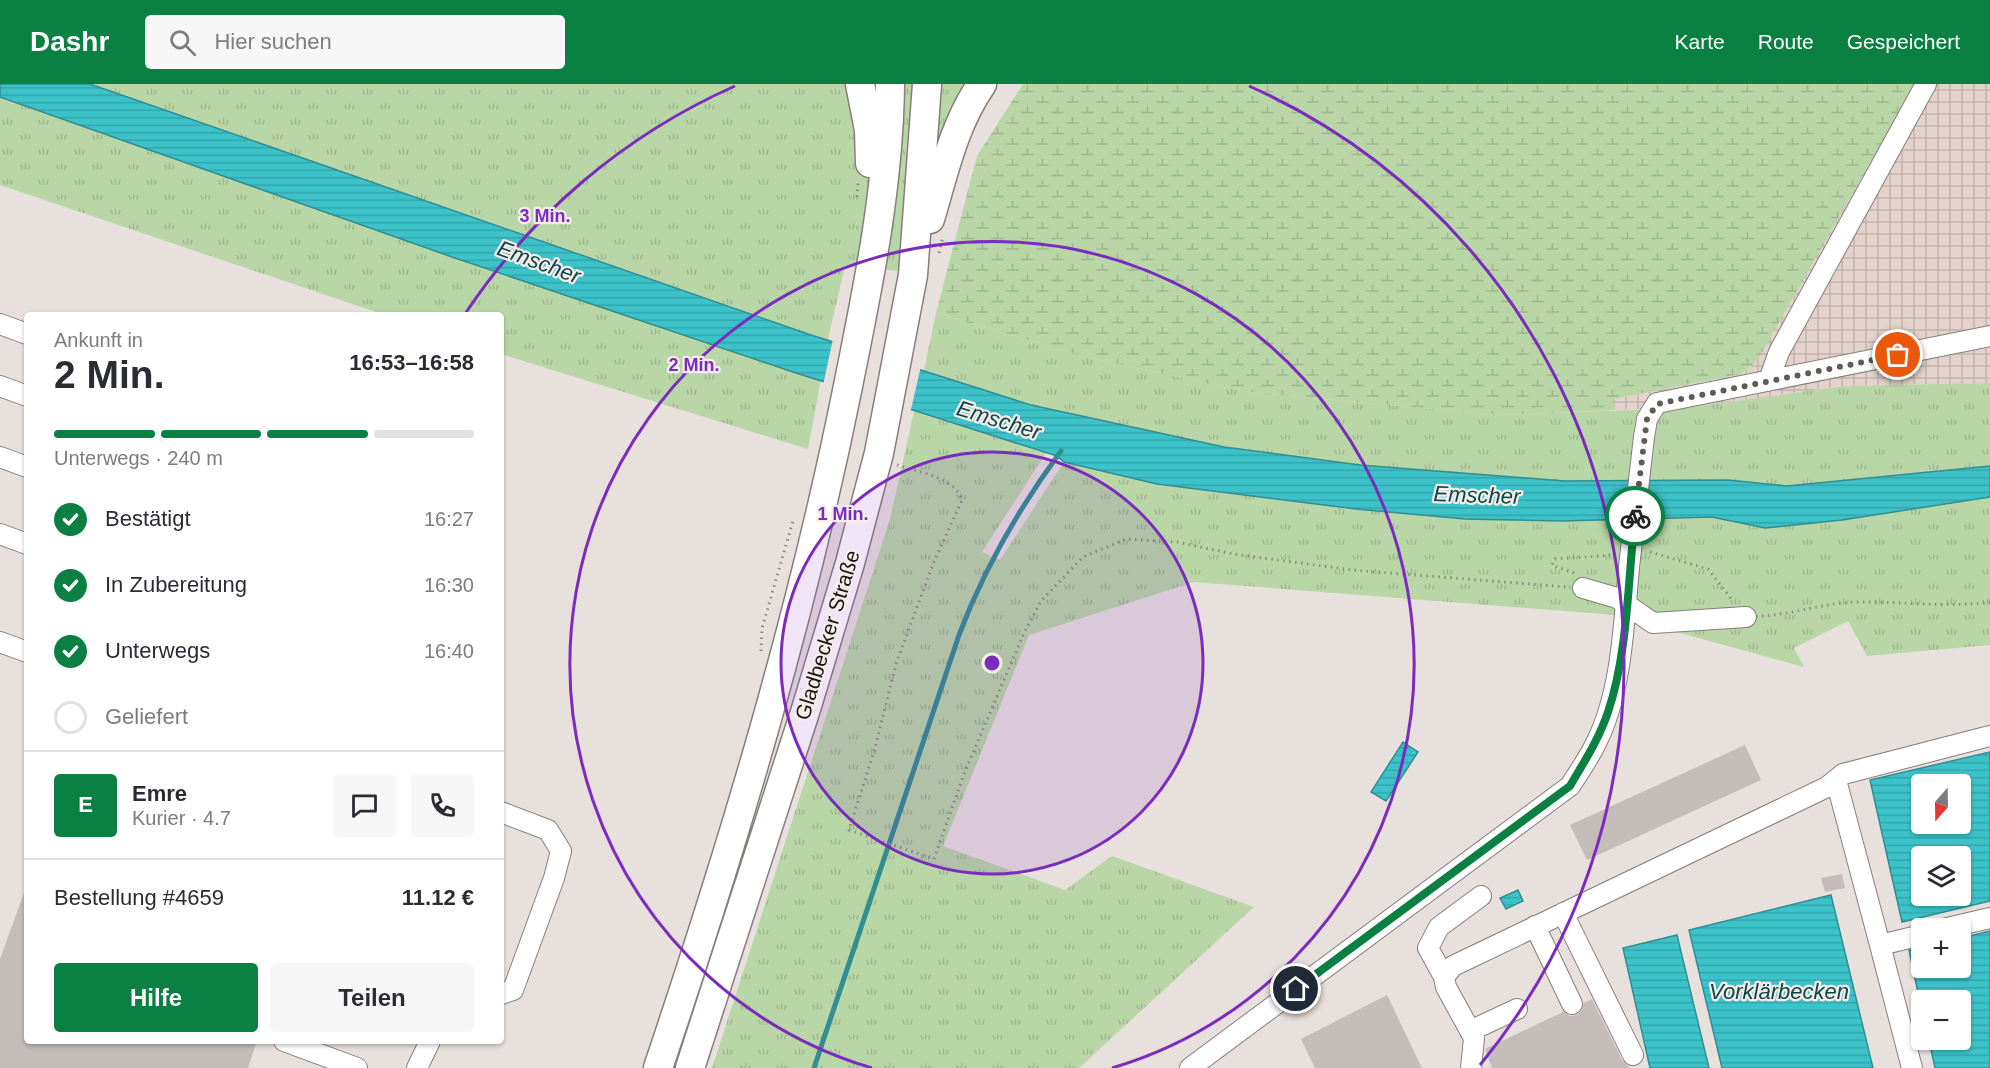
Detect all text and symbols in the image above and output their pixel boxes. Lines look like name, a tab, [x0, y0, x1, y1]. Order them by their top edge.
search box	[145, 15, 565, 69]
text: Dashr	[30, 26, 109, 57]
icon: search	[166, 26, 199, 59]
text: Hier suchen	[214, 29, 332, 54]
text: Karte	[1675, 30, 1725, 53]
text: Route	[1758, 30, 1814, 53]
text: Gespeichert	[1847, 30, 1960, 53]
text: 3 Min.	[519, 206, 571, 226]
water label: Emscher	[494, 235, 586, 289]
text: Ankunft in	[54, 329, 143, 351]
pin	[1872, 329, 1923, 380]
icon: bag	[1881, 338, 1914, 371]
text: 16:53–16:58	[349, 350, 474, 375]
text: 2 Min.	[54, 353, 165, 396]
text: 2 Min.	[668, 355, 720, 375]
water label: Emscher	[954, 395, 1046, 445]
text: Unterwegs · 240 m	[54, 447, 223, 469]
water label: Emscher	[1433, 481, 1522, 509]
courier	[1605, 486, 1665, 546]
icon: bike	[1619, 500, 1652, 533]
icon: check	[54, 503, 87, 536]
text: 1 Min.	[817, 504, 869, 524]
text: Bestätigt	[105, 506, 191, 531]
text: 16:27	[424, 508, 474, 530]
street label: Gladbecker Straße	[790, 547, 864, 723]
icon: check	[54, 569, 87, 602]
text: In Zubereitung	[105, 572, 247, 597]
text: 16:30	[424, 574, 474, 596]
icon: check	[54, 635, 87, 668]
text: Unterwegs	[105, 638, 210, 663]
text: 16:40	[424, 640, 474, 662]
centre of rings	[982, 653, 1002, 673]
text: Geliefert	[105, 704, 188, 729]
button: chat	[333, 774, 396, 837]
button: phone	[411, 774, 474, 837]
north arrow	[1911, 774, 1971, 834]
map controls	[1911, 774, 1971, 1050]
text: Emre	[132, 781, 187, 806]
text: E	[78, 792, 93, 817]
text: Kurier · 4.7	[132, 807, 231, 829]
button: layers	[1911, 846, 1971, 906]
text: Bestellung #4659	[54, 885, 224, 910]
text: 11.12 €	[402, 885, 474, 910]
button: +	[1911, 918, 1971, 978]
button: Hilfe	[54, 963, 258, 1032]
button: Teilen	[270, 963, 474, 1032]
pin	[1270, 963, 1321, 1014]
icon: home	[1279, 972, 1312, 1005]
water label: Vorklärbecken	[1709, 979, 1849, 1004]
button: −	[1911, 990, 1971, 1050]

